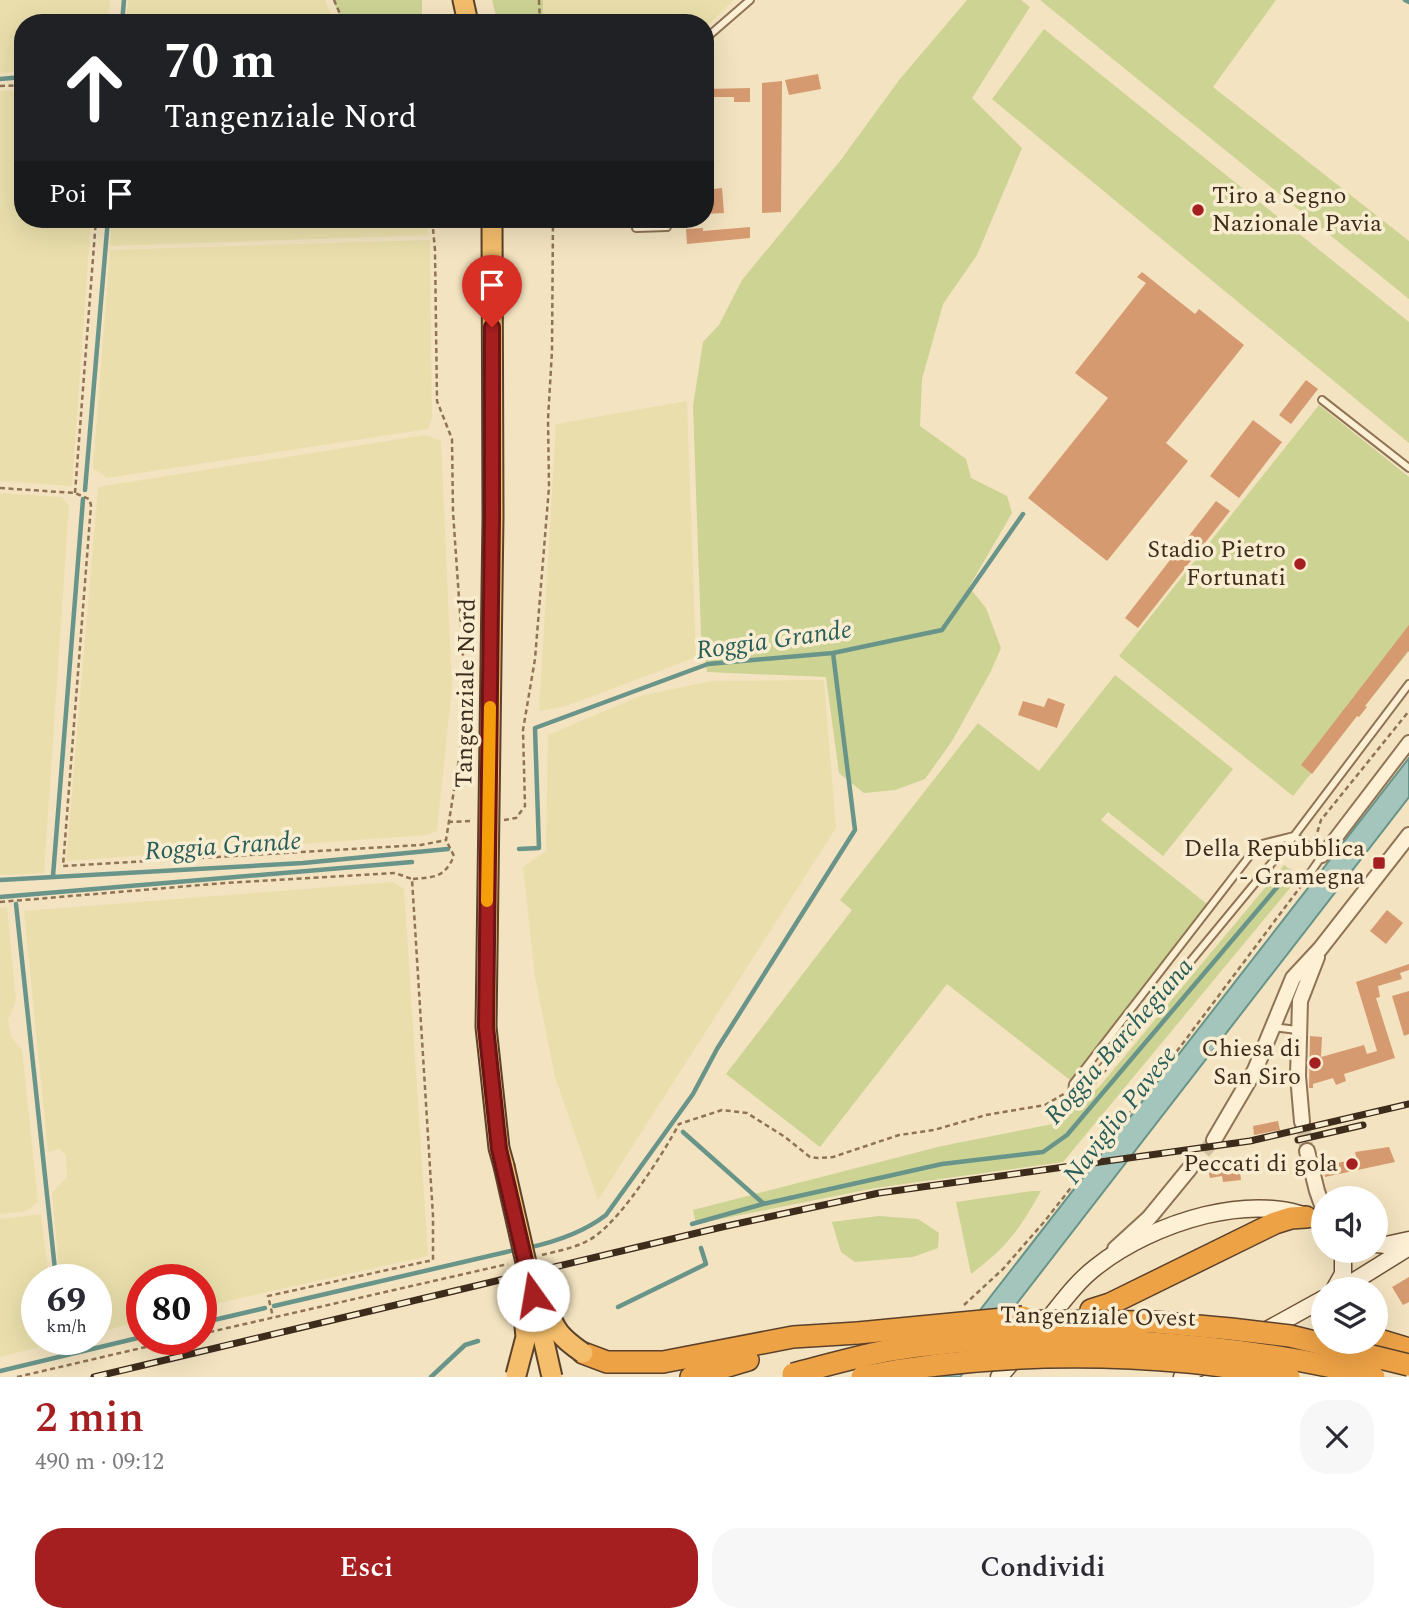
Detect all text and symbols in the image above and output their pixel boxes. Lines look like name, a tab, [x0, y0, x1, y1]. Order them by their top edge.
text: 70 m	[164, 25, 275, 100]
icon: ahead	[49, 42, 140, 133]
text: Tangenziale Nord	[164, 93, 417, 142]
text: Poi	[49, 174, 87, 214]
icon: arrive	[101, 175, 139, 213]
place label: Tiro a Segno Nazionale Pavia	[1212, 178, 1382, 242]
marker: Tiro a Segno Nazionale Pavia	[1190, 202, 1206, 218]
pin	[462, 255, 522, 327]
icon: arrive	[473, 266, 511, 304]
place label: Stadio Pietro Fortunati	[1147, 532, 1286, 596]
marker: Stadio Pietro Fortunati	[1292, 556, 1308, 572]
street label: Tangenziale Nord	[446, 598, 486, 788]
water label: Roggia Grande	[693, 609, 855, 671]
water label: Roggia Grande	[143, 821, 303, 871]
place label: Della Repubblica - Gramegna	[1184, 831, 1365, 895]
marker: Della Repubblica - Gramegna	[1371, 855, 1387, 871]
water label: Roggia Barchegiana	[1035, 948, 1203, 1134]
place label: Chiesa di San Siro	[1202, 1031, 1301, 1095]
water label: Naviglio Pavese	[1053, 1037, 1187, 1193]
marker: Chiesa di San Siro	[1307, 1055, 1323, 1071]
place label: Peccati di gola	[1183, 1146, 1338, 1182]
marker: Peccati di gola	[1344, 1156, 1360, 1172]
map controls	[1311, 1186, 1388, 1354]
button: sound	[1311, 1186, 1388, 1263]
position arrow	[496, 1258, 570, 1332]
speed limit sign: 80	[126, 1264, 217, 1355]
text: 69	[47, 1274, 86, 1327]
button: layers	[1311, 1277, 1388, 1354]
street label: Tangenziale Ovest	[1000, 1297, 1196, 1337]
text: km/h	[46, 1313, 87, 1340]
text: 2 min	[35, 1387, 144, 1450]
button: close	[1300, 1400, 1374, 1474]
text: 490 m · 09:12	[35, 1445, 164, 1480]
button: Esci	[35, 1528, 698, 1608]
button: Condividi	[712, 1528, 1374, 1608]

